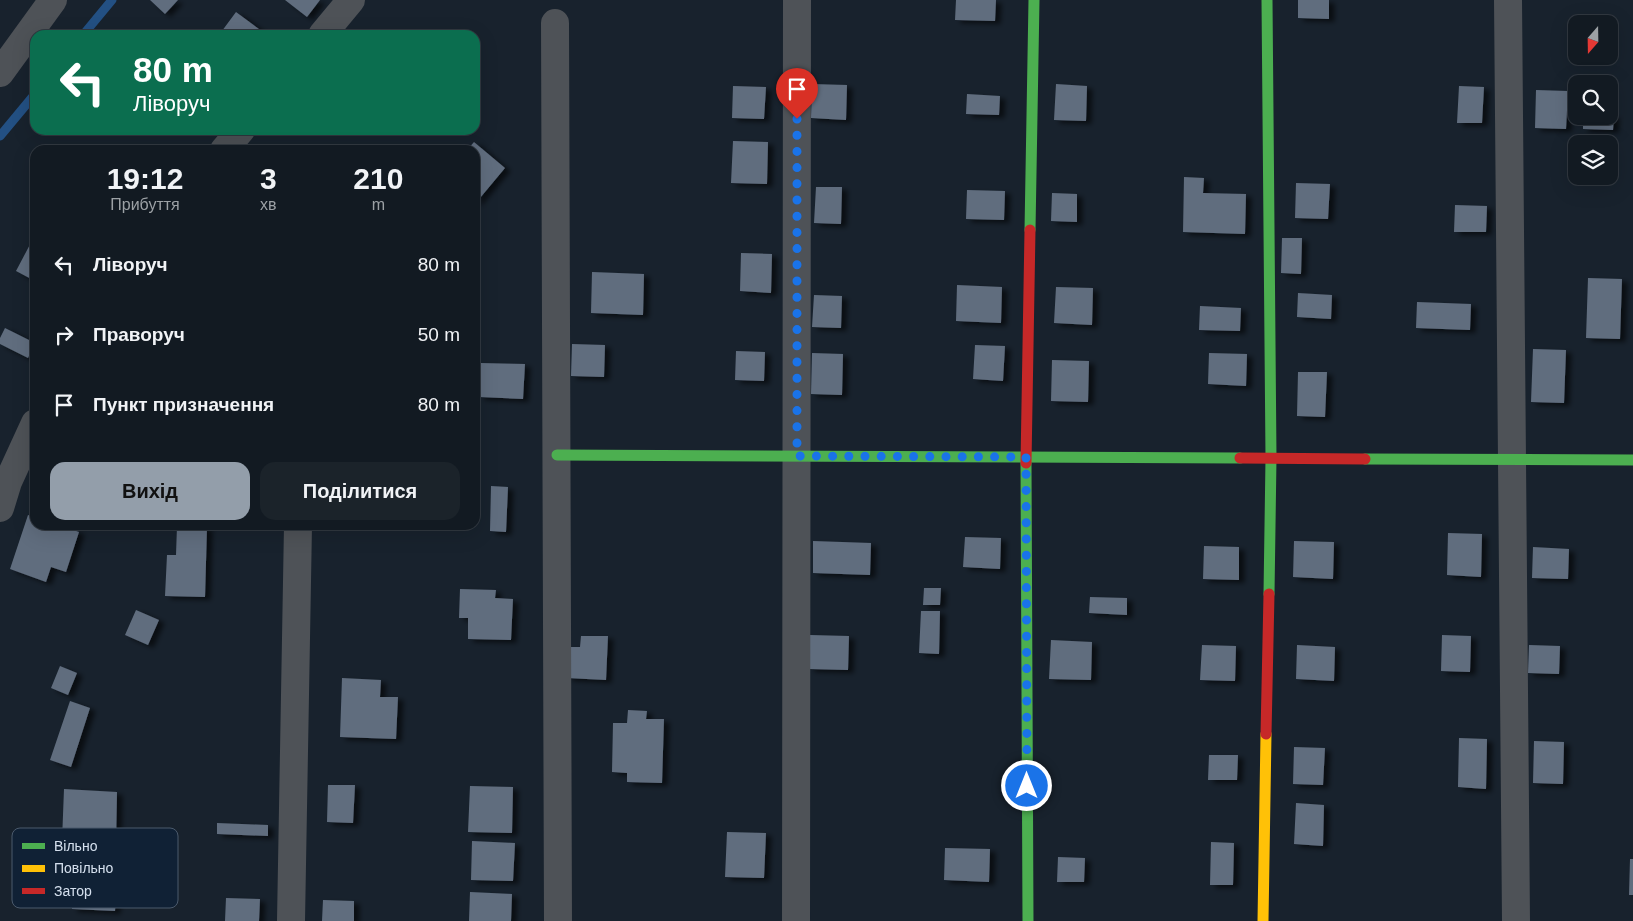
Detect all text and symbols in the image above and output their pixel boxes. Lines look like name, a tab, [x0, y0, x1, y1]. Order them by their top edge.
north arrow	[1568, 15, 1618, 65]
map controls	[1568, 15, 1618, 185]
icon: left	[50, 50, 115, 115]
text: 80 m	[133, 50, 213, 89]
pin	[776, 68, 818, 119]
icon: arrive	[783, 75, 811, 103]
button: search	[1568, 75, 1618, 125]
text: Ліворуч	[133, 91, 210, 116]
button: layers	[1568, 135, 1618, 185]
text: 19:12	[107, 162, 183, 195]
text: 3	[260, 162, 277, 195]
text: 210	[353, 162, 403, 195]
text: Прибуття	[110, 196, 180, 213]
text: хв	[260, 196, 277, 213]
text: m	[372, 196, 385, 213]
icon: left	[50, 251, 78, 279]
text: Ліворуч	[93, 254, 168, 275]
text: 80 m	[418, 254, 460, 275]
icon: right	[50, 321, 78, 349]
text: Праворуч	[93, 324, 185, 345]
text: 50 m	[418, 324, 460, 345]
icon: arrive	[50, 391, 78, 419]
text: Пункт призначення	[93, 394, 274, 415]
text: 80 m	[418, 394, 460, 415]
button: Вихід	[50, 462, 250, 520]
button: Поділитися	[260, 462, 460, 520]
position arrow	[1000, 759, 1052, 811]
legend	[12, 828, 178, 908]
text: Вільно	[54, 838, 98, 854]
text: Повільно	[54, 860, 114, 876]
text: Затор	[54, 883, 92, 899]

